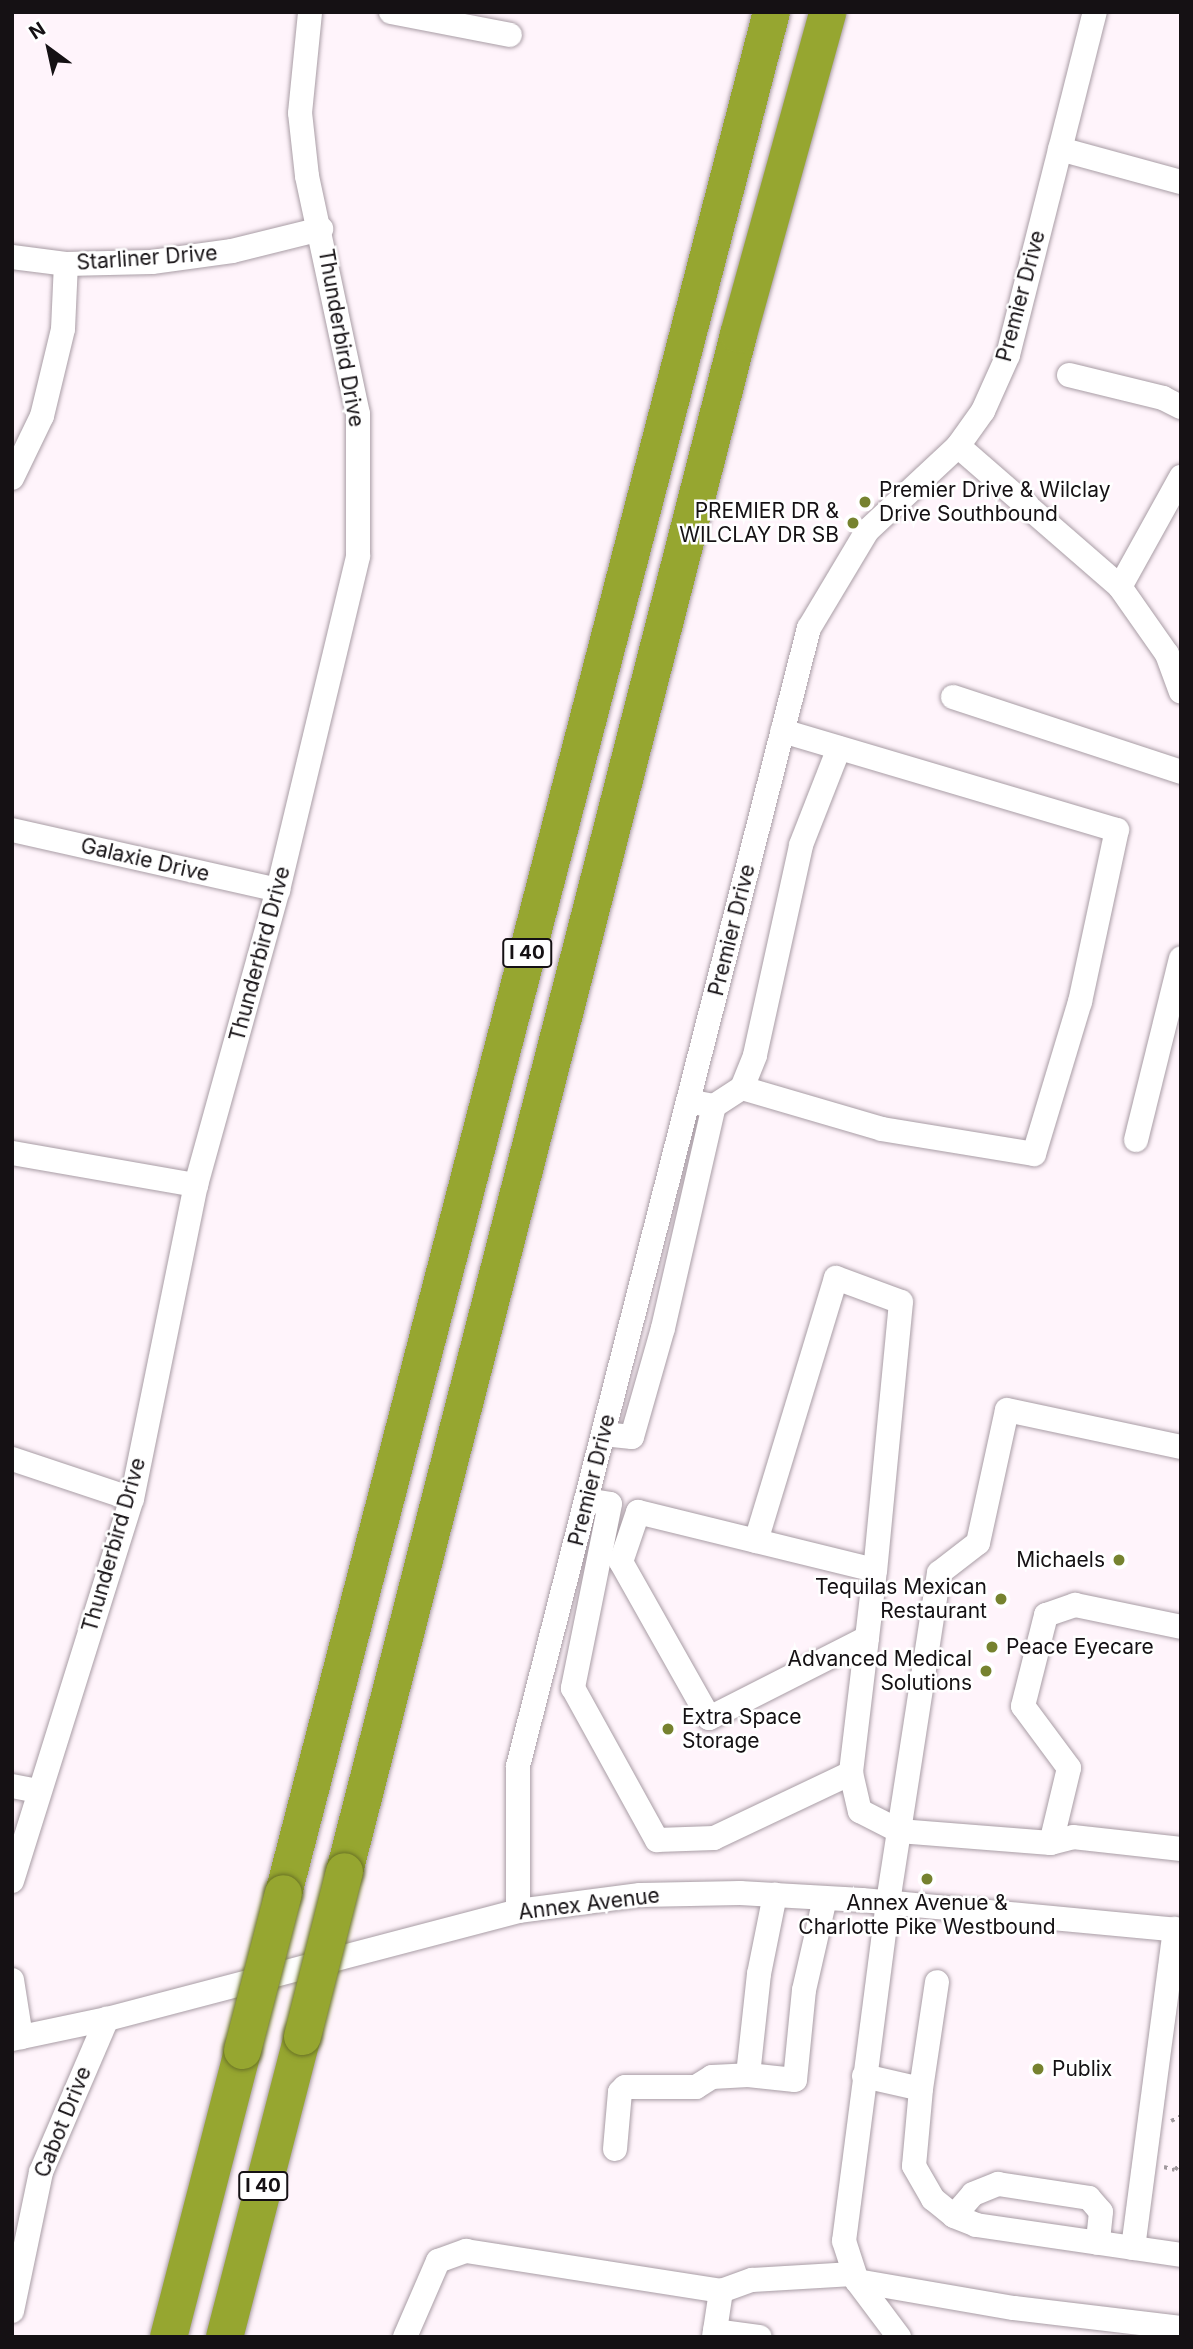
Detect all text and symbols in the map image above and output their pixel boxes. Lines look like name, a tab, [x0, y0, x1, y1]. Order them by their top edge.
north arrow	[14, 14, 84, 84]
text: N	[25, 17, 50, 45]
street label: Premier Drive	[991, 228, 1051, 364]
street label: Starliner Drive	[76, 241, 218, 275]
street label: Thunderbird Drive	[313, 247, 369, 429]
place label: Premier Drive & Wilclay Drive Southbound	[879, 477, 1110, 527]
marker: Premier Drive & Wilclay Drive Southbound	[857, 494, 873, 510]
place label: PREMIER DR & WILCLAY DR SB	[679, 498, 839, 548]
marker: PREMIER DR & WILCLAY DR SB	[845, 515, 861, 531]
street label: Galaxie Drive	[78, 833, 212, 887]
street label: Premier Drive	[703, 862, 761, 998]
street label: Thunderbird Drive	[224, 864, 296, 1044]
road number: I 40	[501, 937, 553, 968]
street label: Premier Drive	[563, 1412, 621, 1548]
street label: Thunderbird Drive	[77, 1455, 151, 1635]
place label: Michaels	[1016, 1547, 1105, 1573]
marker: Michaels	[1111, 1552, 1127, 1568]
place label: Tequilas Mexican Restaurant	[815, 1574, 987, 1624]
marker: Tequilas Mexican Restaurant	[993, 1591, 1009, 1607]
place label: Peace Eyecare	[1006, 1634, 1154, 1660]
marker: Peace Eyecare	[984, 1639, 1000, 1655]
place label: Advanced Medical Solutions	[787, 1646, 972, 1696]
marker: Advanced Medical Solutions	[978, 1663, 994, 1679]
place label: Extra Space Storage	[682, 1704, 802, 1754]
marker: Extra Space Storage	[660, 1721, 676, 1737]
marker: Annex Avenue & Charlotte Pike Westbound	[919, 1871, 935, 1887]
street label: Annex Avenue	[517, 1883, 661, 1925]
place label: Annex Avenue & Charlotte Pike Westbound	[798, 1890, 1056, 1940]
place label: Publix	[1052, 2056, 1112, 2082]
marker: Publix	[1030, 2061, 1046, 2077]
street label: Cabot Drive	[29, 2063, 97, 2181]
road number: I 40	[237, 2170, 289, 2202]

